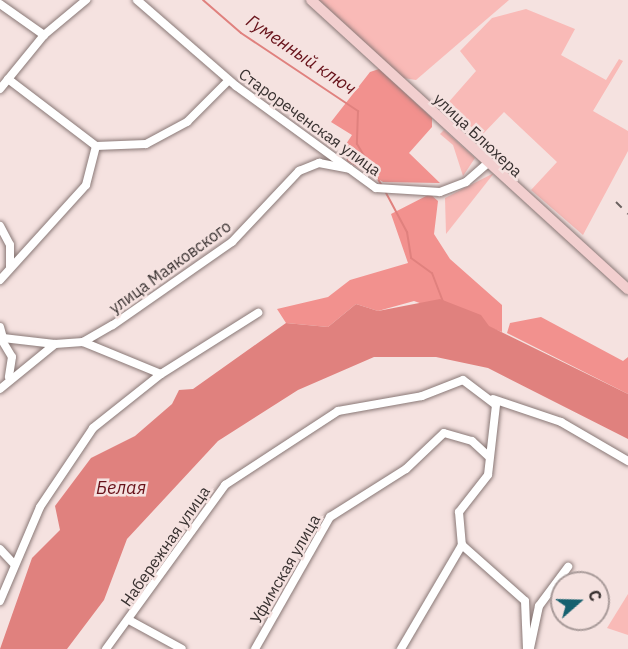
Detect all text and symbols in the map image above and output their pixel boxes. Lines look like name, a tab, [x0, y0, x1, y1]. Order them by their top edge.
water label: Гуменный ключ	[242, 10, 360, 100]
street label: Старореченская улица	[235, 64, 385, 180]
street label: улица Блюхера	[430, 89, 526, 181]
street label: улица Маяковского	[105, 216, 235, 318]
water label: Белая	[96, 477, 146, 499]
street label: Набережная улица	[116, 482, 214, 610]
street label: Уфимская улица	[246, 511, 324, 627]
north arrow	[550, 571, 610, 631]
text: С	[584, 587, 606, 604]

